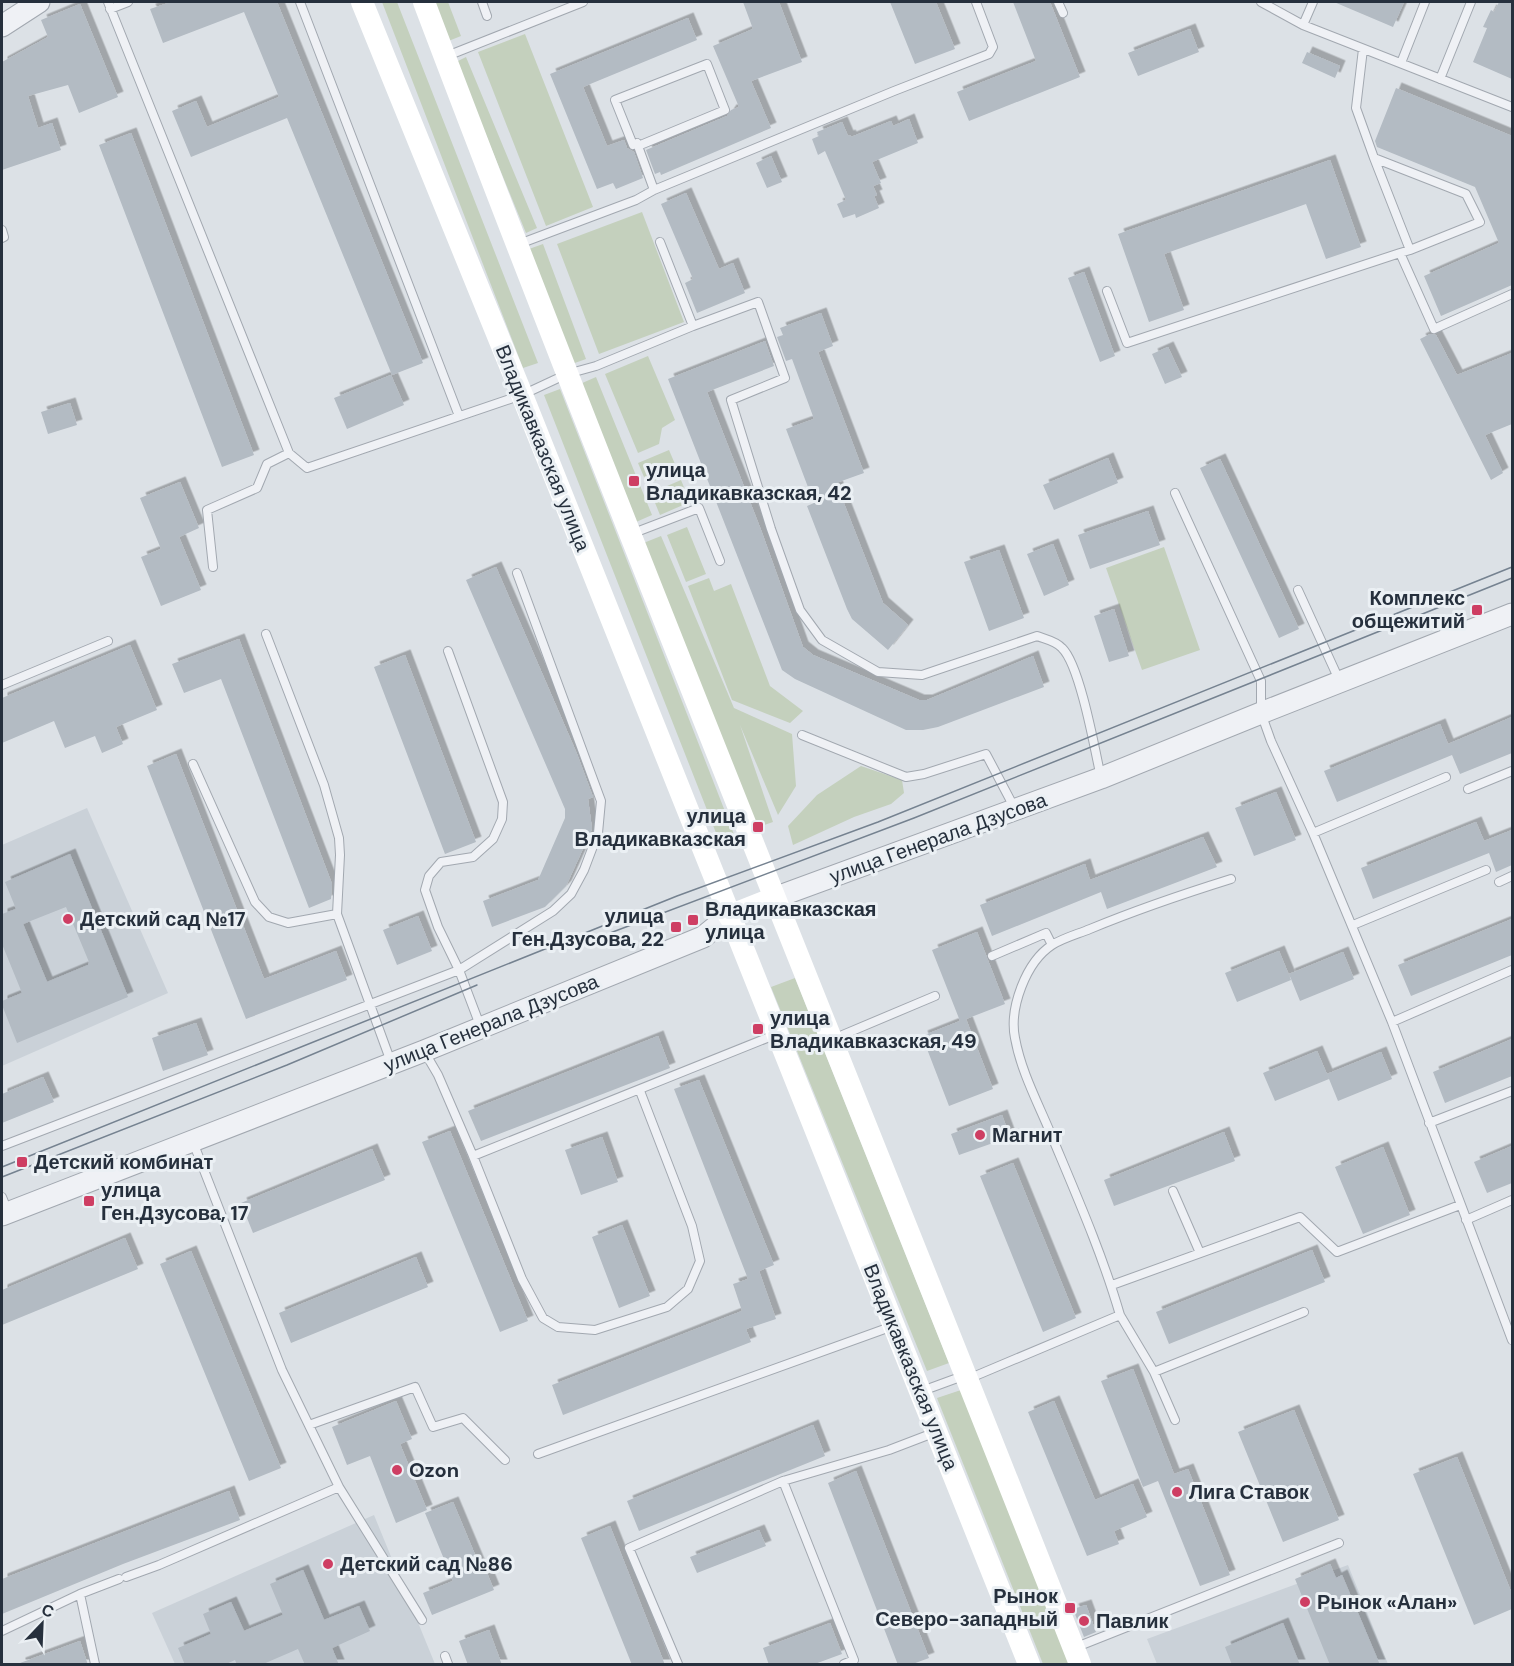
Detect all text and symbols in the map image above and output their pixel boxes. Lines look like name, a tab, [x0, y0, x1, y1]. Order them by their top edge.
street label: Владикавказская улица	[490, 341, 597, 556]
place label: улица Владикавказская, 42	[646, 457, 852, 506]
marker: улица Владикавказская, 42	[627, 474, 641, 488]
place label: Комплекс общежитий	[1352, 585, 1465, 634]
marker: Комплекс общежитий	[1470, 603, 1484, 617]
street label: улица Генерала Дзусова	[826, 786, 1051, 889]
place label: улица Владикавказская	[575, 803, 747, 852]
marker: улица Владикавказская	[751, 820, 765, 834]
place label: Владикавказская улица	[705, 896, 876, 945]
place label: улица Ген.Дзусова, 22	[511, 903, 665, 952]
place label: Детский сад №17	[80, 906, 246, 932]
marker: Детский сад №17	[61, 912, 75, 926]
marker: Владикавказская улица	[686, 913, 700, 927]
marker: улица Ген.Дзусова, 22	[669, 920, 683, 934]
street label: улица Генерала Дзусова	[380, 968, 603, 1078]
place label: улица Владикавказская, 49	[770, 1005, 977, 1054]
marker: улица Владикавказская, 49	[751, 1022, 765, 1036]
place label: Магнит	[992, 1122, 1063, 1148]
marker: Магнит	[973, 1128, 987, 1142]
place label: Детский комбинат	[34, 1149, 213, 1175]
marker: Детский комбинат	[15, 1155, 29, 1169]
place label: улица Ген.Дзусова, 17	[101, 1177, 249, 1226]
marker: улица Ген.Дзусова, 17	[82, 1194, 96, 1208]
street label: Владикавказская улица	[858, 1260, 965, 1475]
place label: Ozon	[409, 1457, 459, 1483]
marker: Ozon	[390, 1463, 404, 1477]
place label: Лига Ставок	[1189, 1479, 1310, 1505]
marker: Лига Ставок	[1170, 1485, 1184, 1499]
place label: Детский сад №86	[340, 1551, 513, 1577]
marker: Детский сад №86	[321, 1557, 335, 1571]
place label: Рынок Северо-западный	[875, 1583, 1059, 1632]
place label: Рынок «Алан»	[1317, 1589, 1457, 1615]
north arrow	[12, 1594, 72, 1654]
marker: Рынок «Алан»	[1298, 1595, 1312, 1609]
text: С	[38, 1599, 57, 1623]
marker: Рынок Северо-западный	[1063, 1601, 1077, 1615]
place label: Павлик	[1096, 1608, 1170, 1634]
marker: Павлик	[1077, 1614, 1091, 1628]

